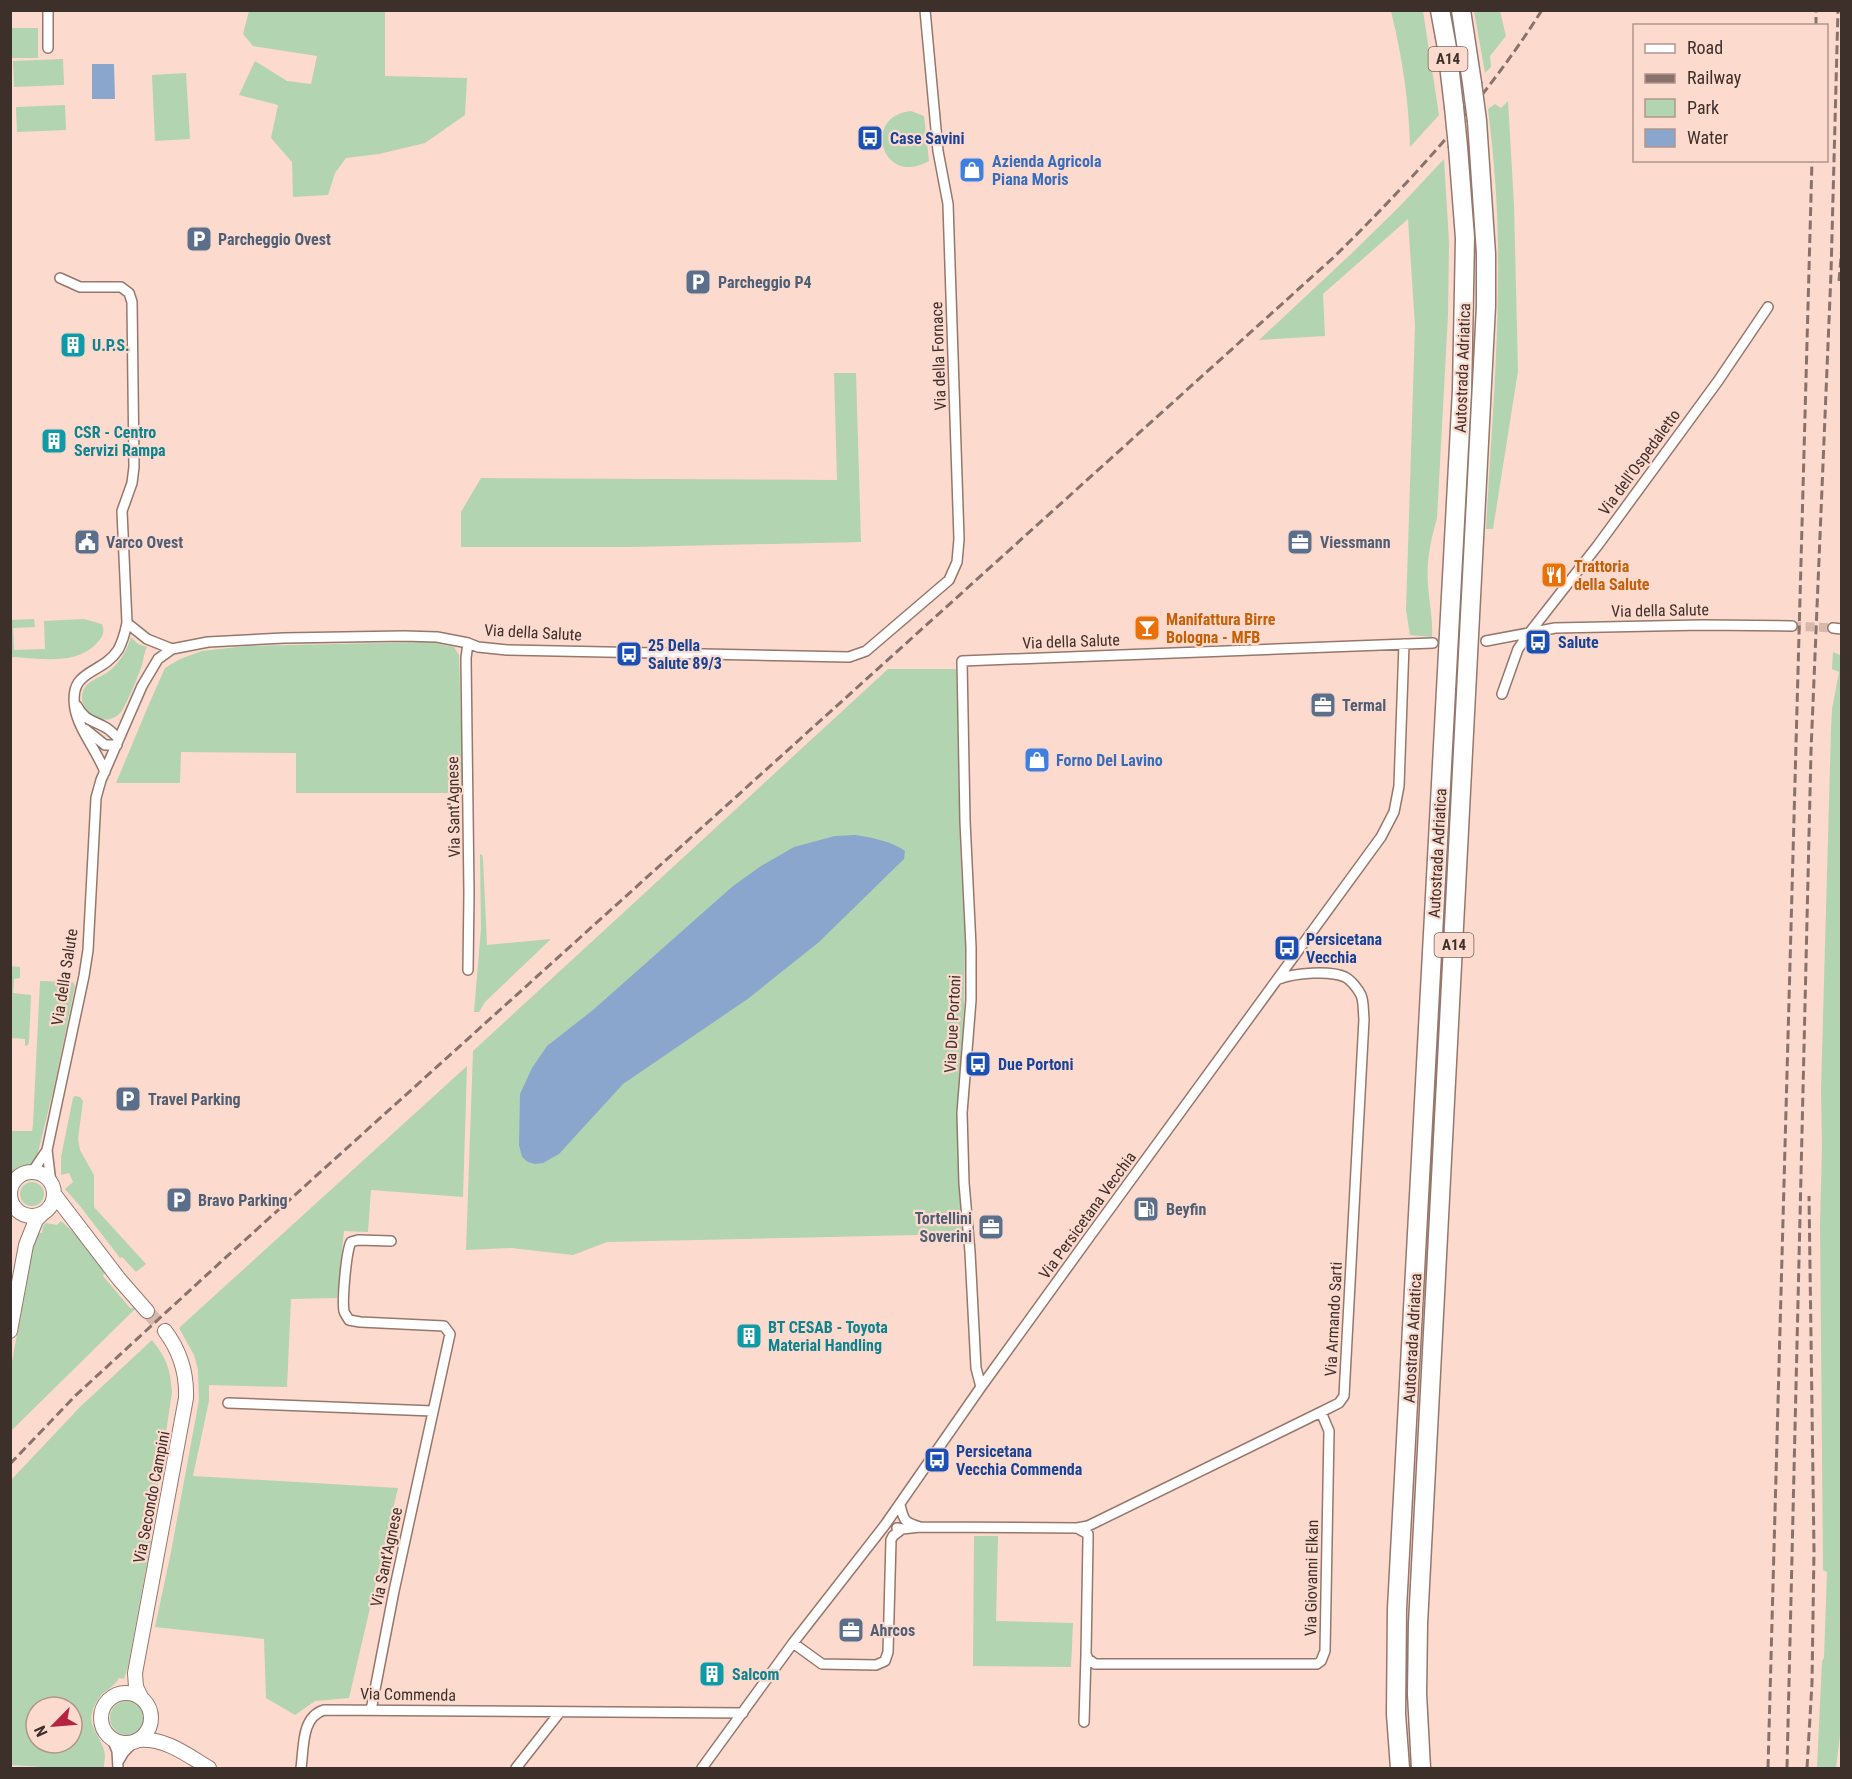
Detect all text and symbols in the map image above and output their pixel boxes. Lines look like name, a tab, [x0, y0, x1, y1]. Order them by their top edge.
legend	[1633, 24, 1828, 162]
text: Road	[1687, 37, 1723, 58]
road number: A14	[1428, 47, 1468, 71]
text: Railway	[1687, 67, 1742, 88]
text: Park	[1687, 97, 1719, 118]
bus stop icon: Case Savini	[855, 123, 885, 153]
text: Water	[1687, 127, 1729, 148]
place label: Case Savini	[890, 129, 964, 148]
place label: Azienda Agricola Piana Moris	[992, 152, 1102, 189]
shop icon: Azienda Agricola Piana Moris	[957, 155, 987, 185]
parking icon: Parcheggio Ovest	[184, 224, 214, 254]
place label: Parcheggio Ovest	[218, 230, 331, 249]
parking icon: Parcheggio P4	[683, 267, 713, 297]
place label: Parcheggio P4	[718, 273, 812, 292]
street label: Via della Fornace	[927, 301, 950, 411]
street label: Autostrada Adriatica	[1451, 303, 1474, 433]
building icon: U.P.S.	[58, 330, 88, 360]
place label: U.P.S.	[92, 336, 130, 355]
street label: Via dell'Ospedaletto	[1595, 406, 1684, 519]
place label: CSR - Centro Servizi Rampa	[74, 423, 166, 460]
building icon: CSR - Centro Servizi Rampa	[39, 426, 69, 456]
public building icon: Varco Ovest	[72, 527, 102, 557]
office icon: Viessmann	[1285, 527, 1315, 557]
place label: Varco Ovest	[106, 533, 183, 552]
place label: Viessmann	[1320, 533, 1391, 552]
place label: Trattoria della Salute	[1574, 557, 1650, 594]
restaurant icon: Trattoria della Salute	[1539, 560, 1569, 590]
street label: Via della Salute	[1611, 600, 1709, 621]
place label: Manifattura Birre Bologna - MFB	[1166, 610, 1276, 647]
bar icon: Manifattura Birre Bologna - MFB	[1132, 613, 1162, 643]
street label: Via della Salute	[484, 620, 582, 645]
bus stop icon: Salute	[1523, 627, 1553, 657]
street label: Via della Salute	[1022, 630, 1120, 653]
place label: Salute	[1558, 633, 1599, 652]
place label: 25 Della Salute 89/3	[648, 636, 722, 673]
bus stop icon: 25 Della Salute 89/3	[614, 639, 644, 669]
office icon: Termal	[1308, 690, 1338, 720]
place label: Termal	[1342, 696, 1386, 715]
shop icon: Forno Del Lavino	[1022, 745, 1052, 775]
place label: Forno Del Lavino	[1056, 751, 1163, 770]
street label: Via Sant'Agnese	[443, 756, 464, 858]
street label: Autostrada Adriatica	[1425, 788, 1450, 918]
street label: Via della Salute	[47, 927, 82, 1027]
place label: Persicetana Vecchia	[1306, 930, 1383, 967]
bus stop icon: Persicetana Vecchia	[1272, 933, 1302, 963]
road number: A14	[1434, 933, 1474, 957]
street label: Via Due Portoni	[940, 975, 965, 1074]
bus stop icon: Due Portoni	[963, 1049, 993, 1079]
place label: Due Portoni	[998, 1055, 1073, 1074]
parking icon: Travel Parking	[113, 1084, 143, 1114]
place label: Travel Parking	[148, 1090, 241, 1109]
street label: Via Persicetana Vecchia	[1035, 1148, 1140, 1283]
parking icon: Bravo Parking	[164, 1185, 194, 1215]
place label: Bravo Parking	[198, 1191, 288, 1210]
fuel station icon: Beyfin	[1131, 1194, 1161, 1224]
place label: Beyfin	[1166, 1200, 1206, 1219]
place label: Tortellini Soverini	[915, 1209, 972, 1246]
office icon: Tortellini Soverini	[976, 1212, 1006, 1242]
street label: Via Armando Sarti	[1321, 1261, 1346, 1377]
street label: Autostrada Adriatica	[1400, 1273, 1425, 1403]
place label: BT CESAB - Toyota Material Handling	[768, 1318, 888, 1355]
building icon: BT CESAB - Toyota Material Handling	[734, 1321, 764, 1351]
street label: Via Secondo Campini	[129, 1429, 174, 1565]
place label: Persicetana Vecchia Commenda	[956, 1442, 1083, 1479]
bus stop icon: Persicetana Vecchia Commenda	[922, 1445, 952, 1475]
street label: Via Sant'Agnese	[367, 1506, 406, 1609]
street label: Via Giovanni Elkan	[1301, 1520, 1322, 1636]
office icon: Ahrcos	[836, 1615, 866, 1645]
place label: Ahrcos	[870, 1621, 915, 1640]
building icon: Salcom	[697, 1659, 727, 1689]
place label: Salcom	[732, 1665, 780, 1684]
street label: Via Commenda	[360, 1684, 456, 1705]
north arrow	[24, 1695, 84, 1755]
text: N	[30, 1723, 52, 1740]

